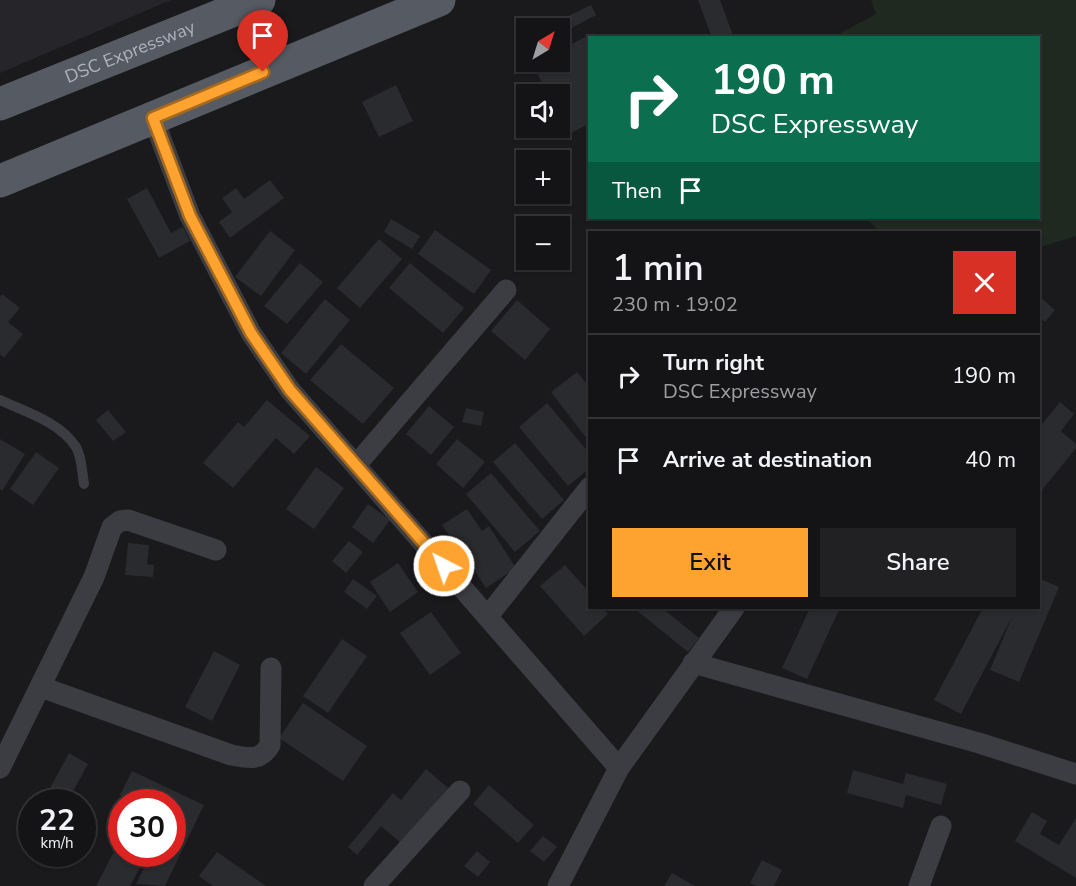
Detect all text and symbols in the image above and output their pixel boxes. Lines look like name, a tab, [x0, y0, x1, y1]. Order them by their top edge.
pin	[237, 10, 288, 72]
street label: DSC Expressway	[61, 15, 199, 89]
north arrow	[516, 18, 570, 72]
map controls	[516, 18, 570, 270]
icon: arrive	[246, 19, 279, 52]
text: 190 m	[711, 52, 835, 109]
icon: right	[612, 60, 690, 138]
button: sound	[516, 84, 570, 138]
text: DSC Expressway	[711, 106, 918, 143]
button: +	[516, 150, 570, 204]
icon: arrive	[674, 174, 707, 207]
text: Then	[612, 176, 662, 206]
button: −	[516, 216, 570, 270]
text: 1 min	[612, 244, 704, 293]
button: close	[953, 251, 1016, 314]
text: 230 m · 19:02	[612, 291, 738, 318]
text: Turn right	[663, 348, 764, 378]
icon: right	[612, 360, 645, 393]
text: 190 m	[952, 361, 1016, 391]
text: DSC Expressway	[663, 378, 817, 405]
icon: arrive	[612, 444, 645, 477]
text: Arrive at destination	[663, 445, 872, 475]
text: 40 m	[965, 445, 1016, 475]
button: Exit	[612, 528, 808, 597]
button: Share	[820, 528, 1016, 597]
position arrow	[412, 534, 476, 598]
speed limit sign: 30	[108, 789, 186, 867]
text: 22	[39, 800, 75, 841]
text: km/h	[40, 833, 74, 853]

